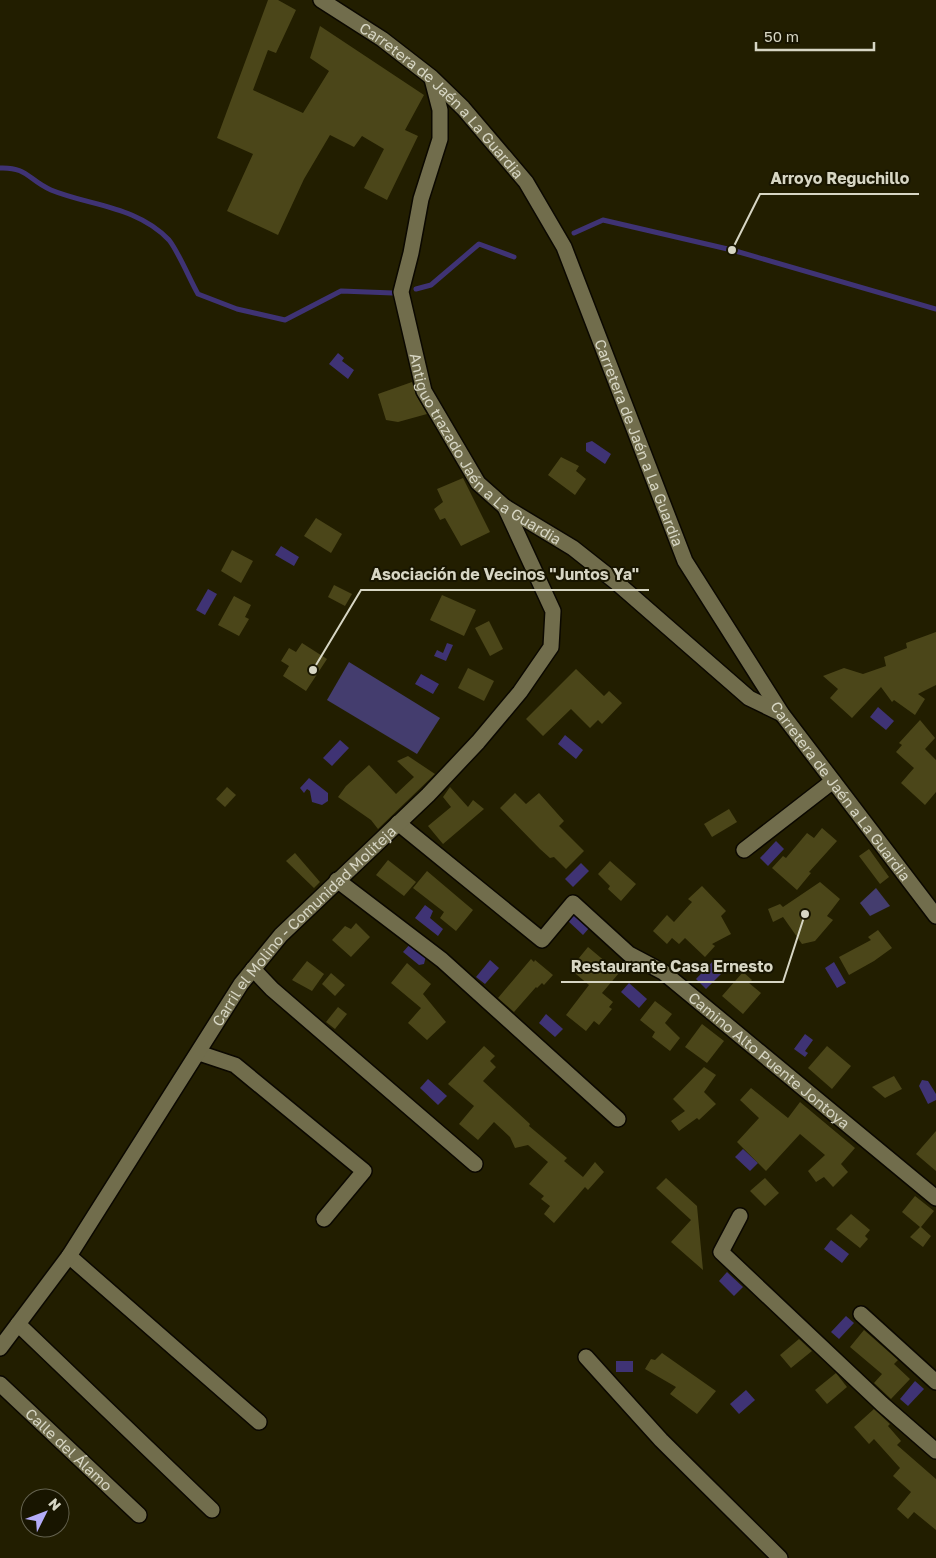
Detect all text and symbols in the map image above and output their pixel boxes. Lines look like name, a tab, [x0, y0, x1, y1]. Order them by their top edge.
street label: Carretera de Jaén a La Guardia	[356, 18, 528, 182]
scale bar	[756, 20, 874, 52]
text: 50 m	[764, 27, 799, 45]
callout: Arroyo Reguchillo	[760, 163, 919, 194]
text: Arroyo Reguchillo	[771, 168, 910, 188]
street label: Carretera de Jaén a La Guardia	[591, 336, 687, 549]
street label: Antiguo trazado Jaén a La Guardia	[406, 351, 565, 548]
callout: Asociación de Vecinos "Juntos Ya"	[361, 559, 649, 590]
text: Asociación de Vecinos "Juntos Ya"	[371, 564, 639, 584]
street label: Carretera de Jaén a La Guardia	[767, 698, 915, 884]
street label: Carril el Molino - Comunidad Moliteja	[208, 822, 399, 1029]
callout: Restaurante Casa Ernesto	[561, 951, 783, 982]
text: Restaurante Casa Ernesto	[571, 956, 774, 976]
street label: Camino Alto Puente Jontoya	[685, 988, 854, 1132]
street label: Calle del Álamo	[22, 1404, 116, 1494]
north arrow	[20, 1488, 70, 1538]
text: N	[45, 1494, 65, 1514]

